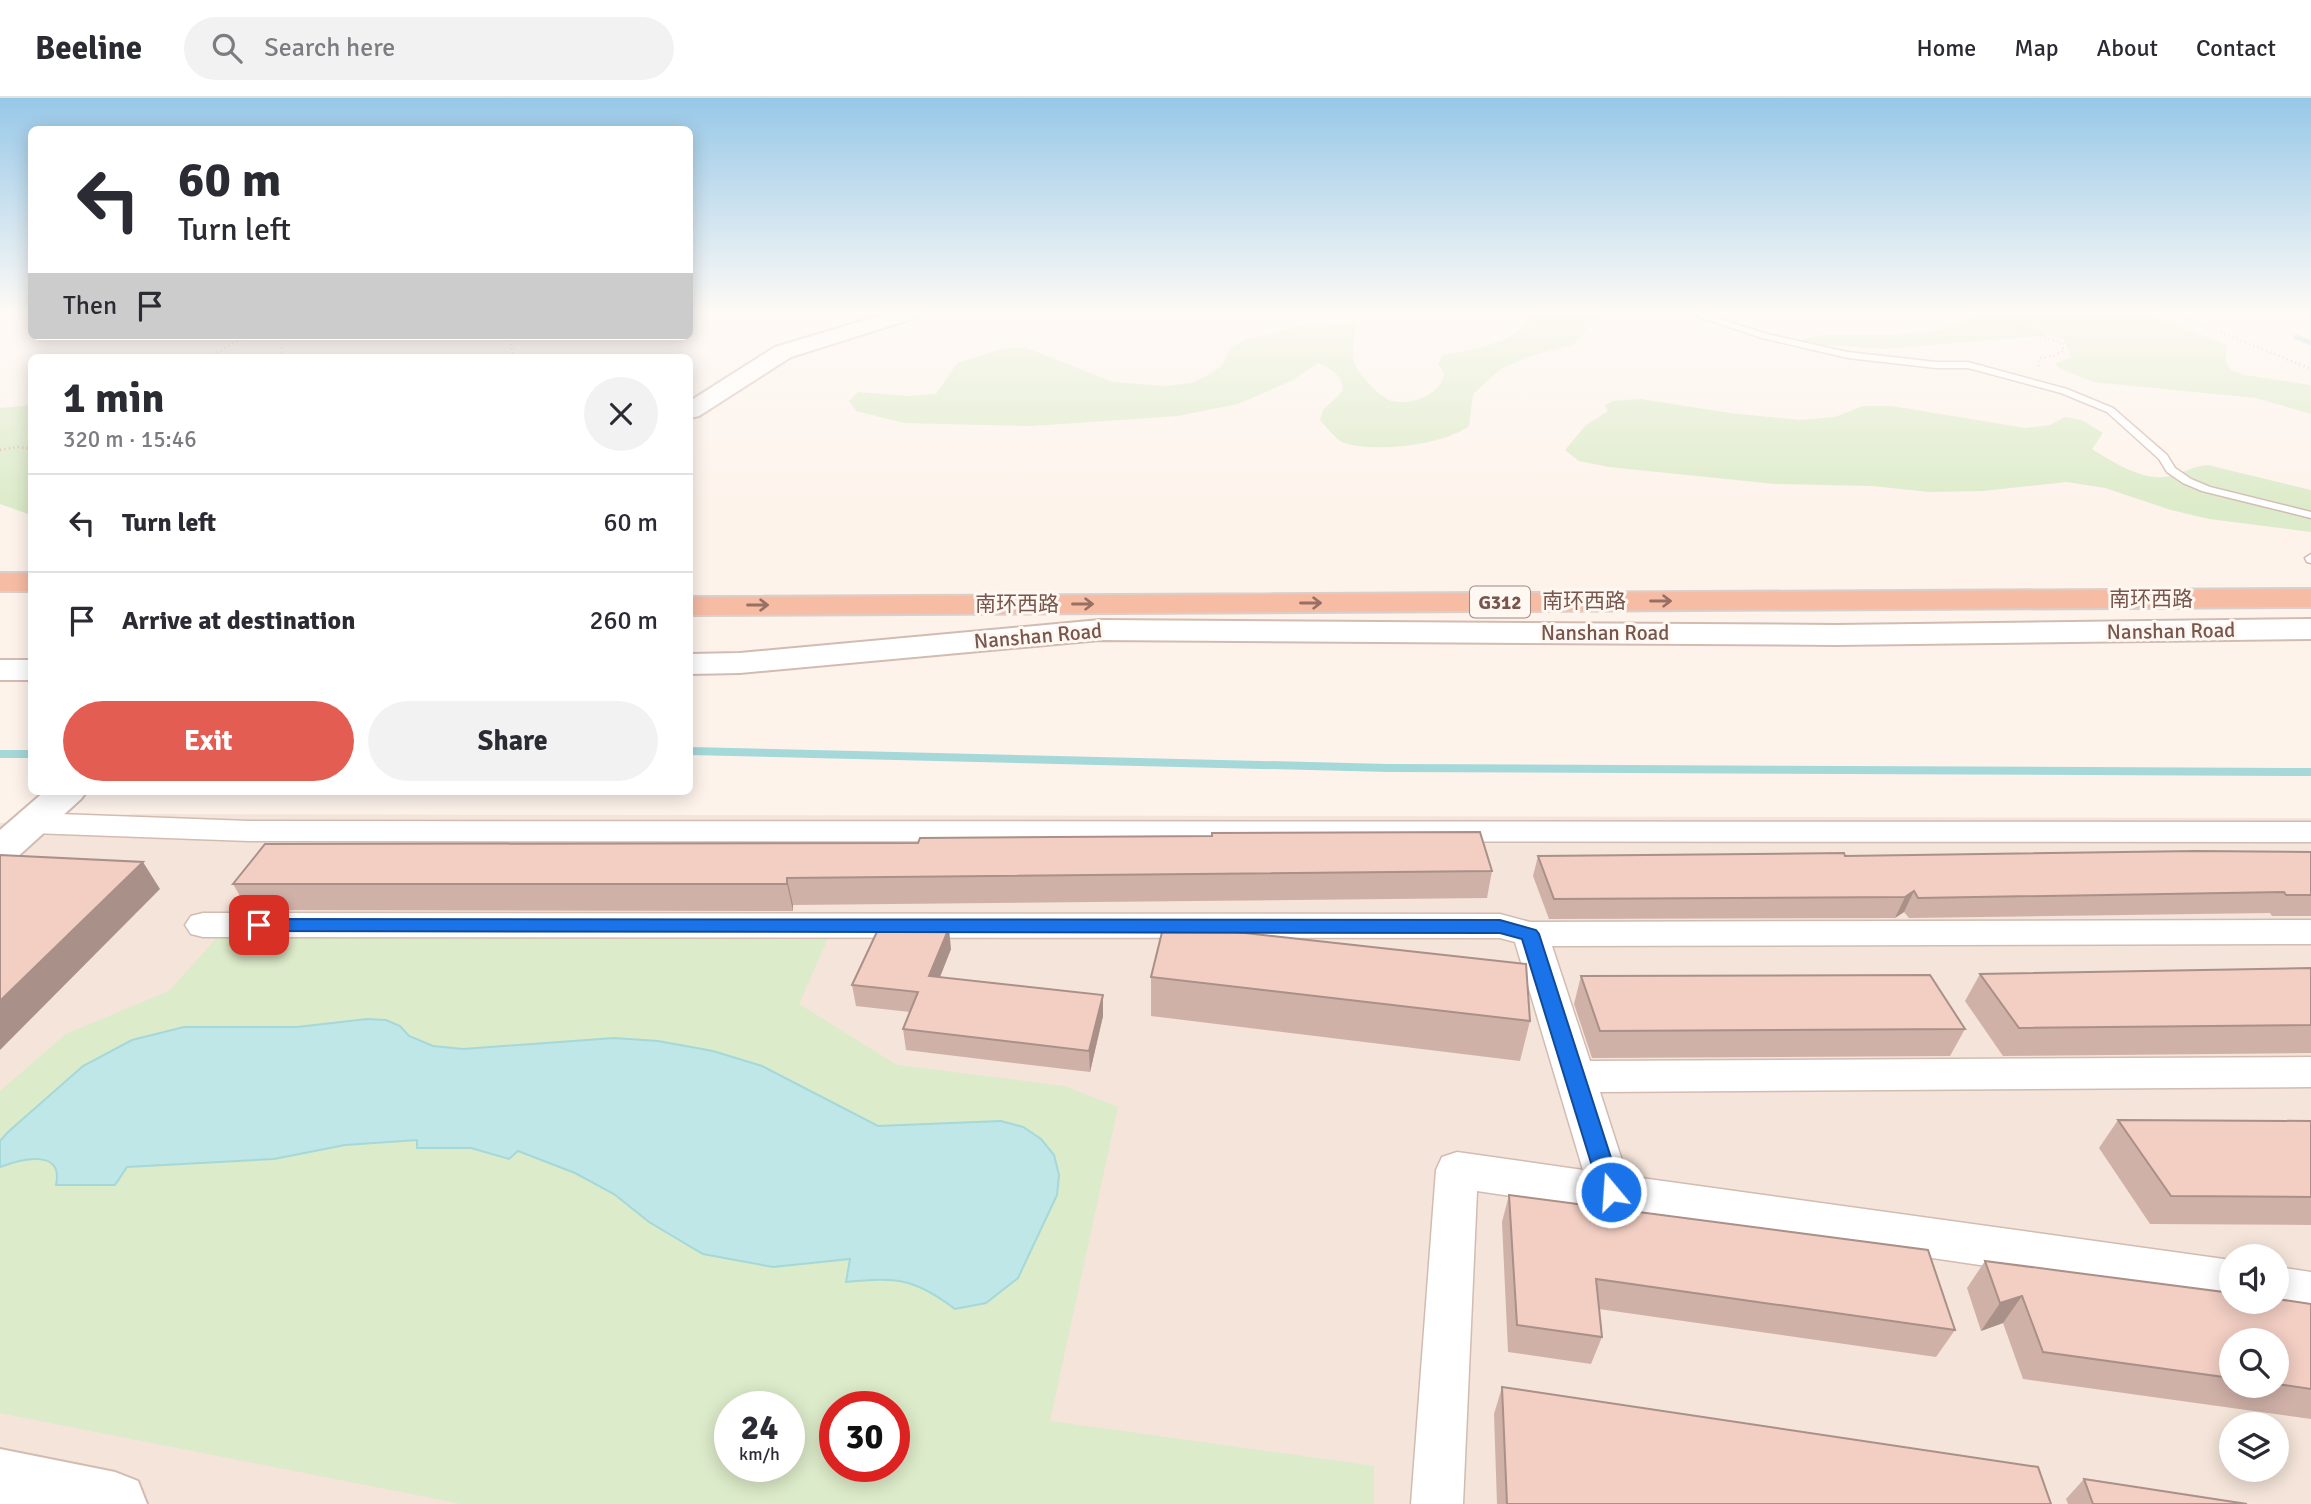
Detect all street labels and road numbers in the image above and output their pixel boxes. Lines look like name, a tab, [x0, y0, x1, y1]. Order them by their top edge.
street label: 南环西路	[2109, 586, 2193, 612]
road number: G312	[1470, 587, 1530, 618]
street label: 南环西路	[1542, 588, 1626, 614]
street label: 南环西路	[975, 591, 1059, 617]
street label: Nanshan Road	[973, 617, 1103, 655]
street label: Nanshan Road	[2106, 617, 2236, 645]
street label: Nanshan Road	[1541, 620, 1669, 646]

